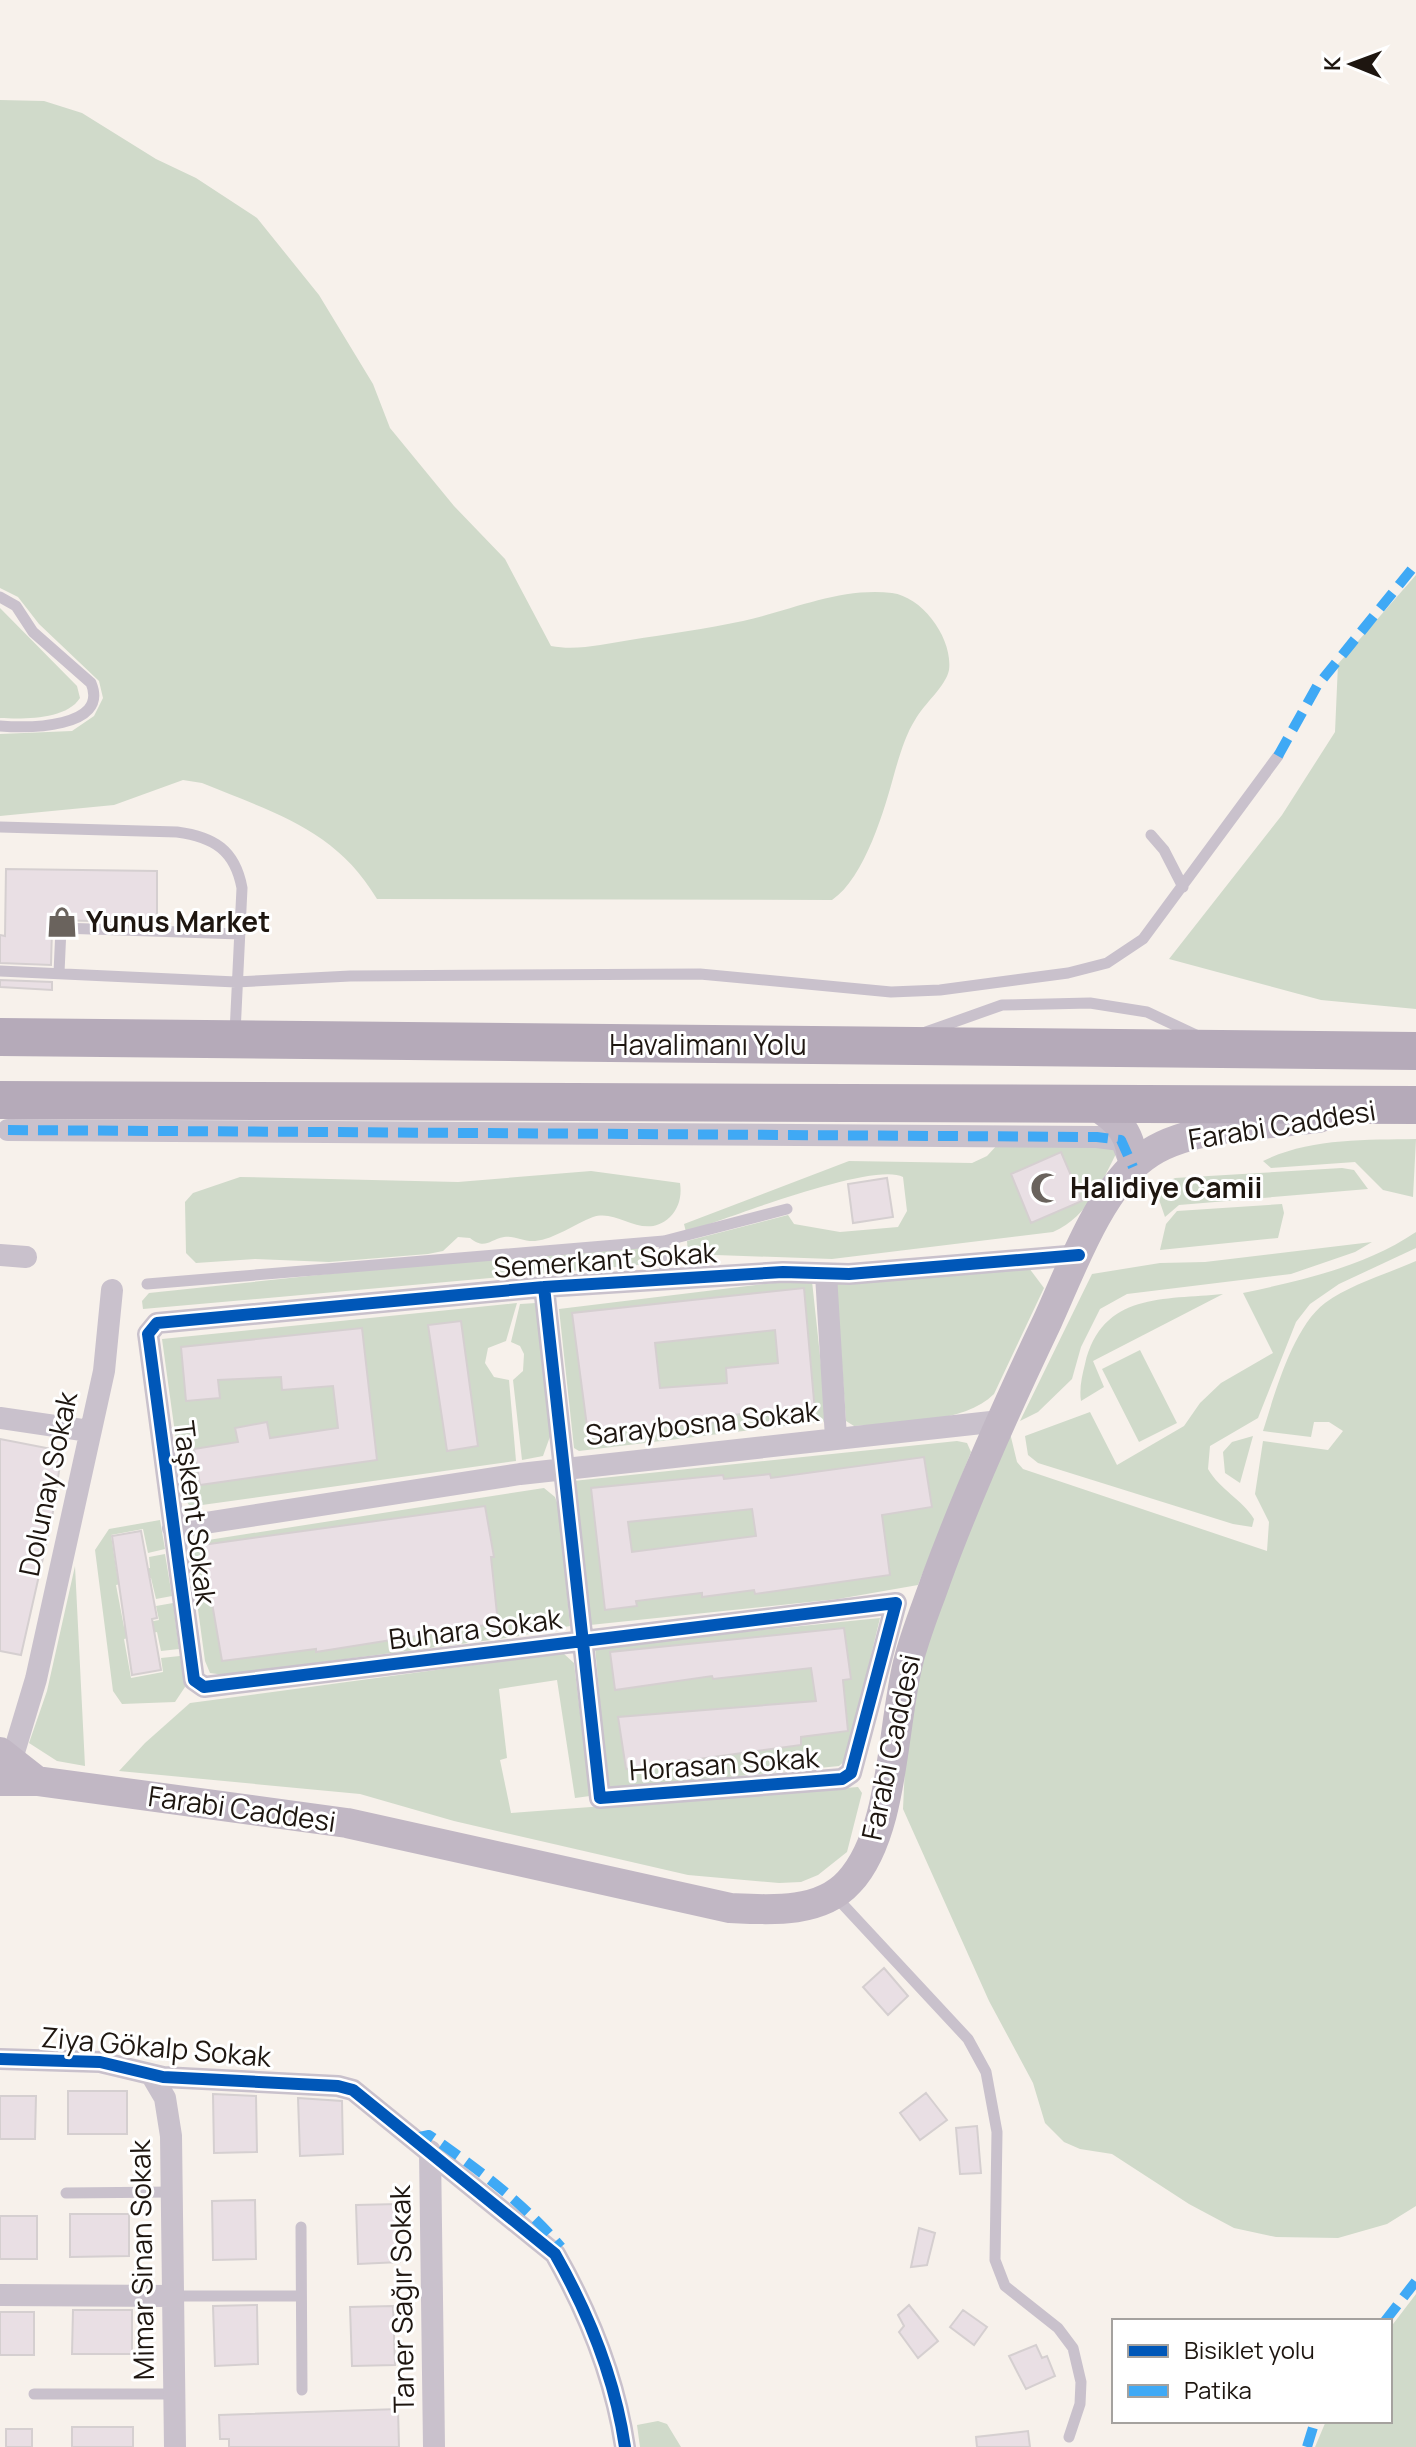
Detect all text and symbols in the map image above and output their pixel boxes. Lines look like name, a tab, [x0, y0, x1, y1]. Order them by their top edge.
north arrow	[1312, 24, 1392, 104]
text: K	[1317, 56, 1347, 71]
place label: Yunus Market	[86, 902, 270, 940]
shop icon: Yunus Market	[45, 905, 79, 939]
street label: Havalimanı Yolu	[609, 1025, 807, 1063]
street label: Farabi Caddesi	[1185, 1090, 1378, 1158]
place label: Halidiye Camii	[1070, 1168, 1262, 1206]
mosque icon: Halidiye Camii	[1029, 1171, 1063, 1205]
street label: Semerkant Sokak	[492, 1232, 719, 1286]
street label: Dolunay Sokak	[9, 1387, 85, 1579]
street label: Saraybosna Sokak	[583, 1391, 822, 1453]
street label: Taşkent Sokak	[166, 1419, 226, 1608]
street label: Buhara Sokak	[386, 1598, 565, 1657]
street label: Farabi Caddesi	[852, 1650, 928, 1843]
street label: Horasan Sokak	[628, 1737, 821, 1789]
street label: Farabi Caddesi	[146, 1776, 338, 1840]
street label: Ziya Gökalp Sokak	[40, 2017, 274, 2075]
street label: Mimar Sinan Sokak	[120, 2138, 162, 2381]
street label: Taner Sağır Sokak	[380, 2184, 422, 2413]
legend	[1112, 2319, 1392, 2423]
text: Bisiklet yolu	[1184, 2333, 1315, 2366]
text: Patika	[1184, 2373, 1252, 2406]

